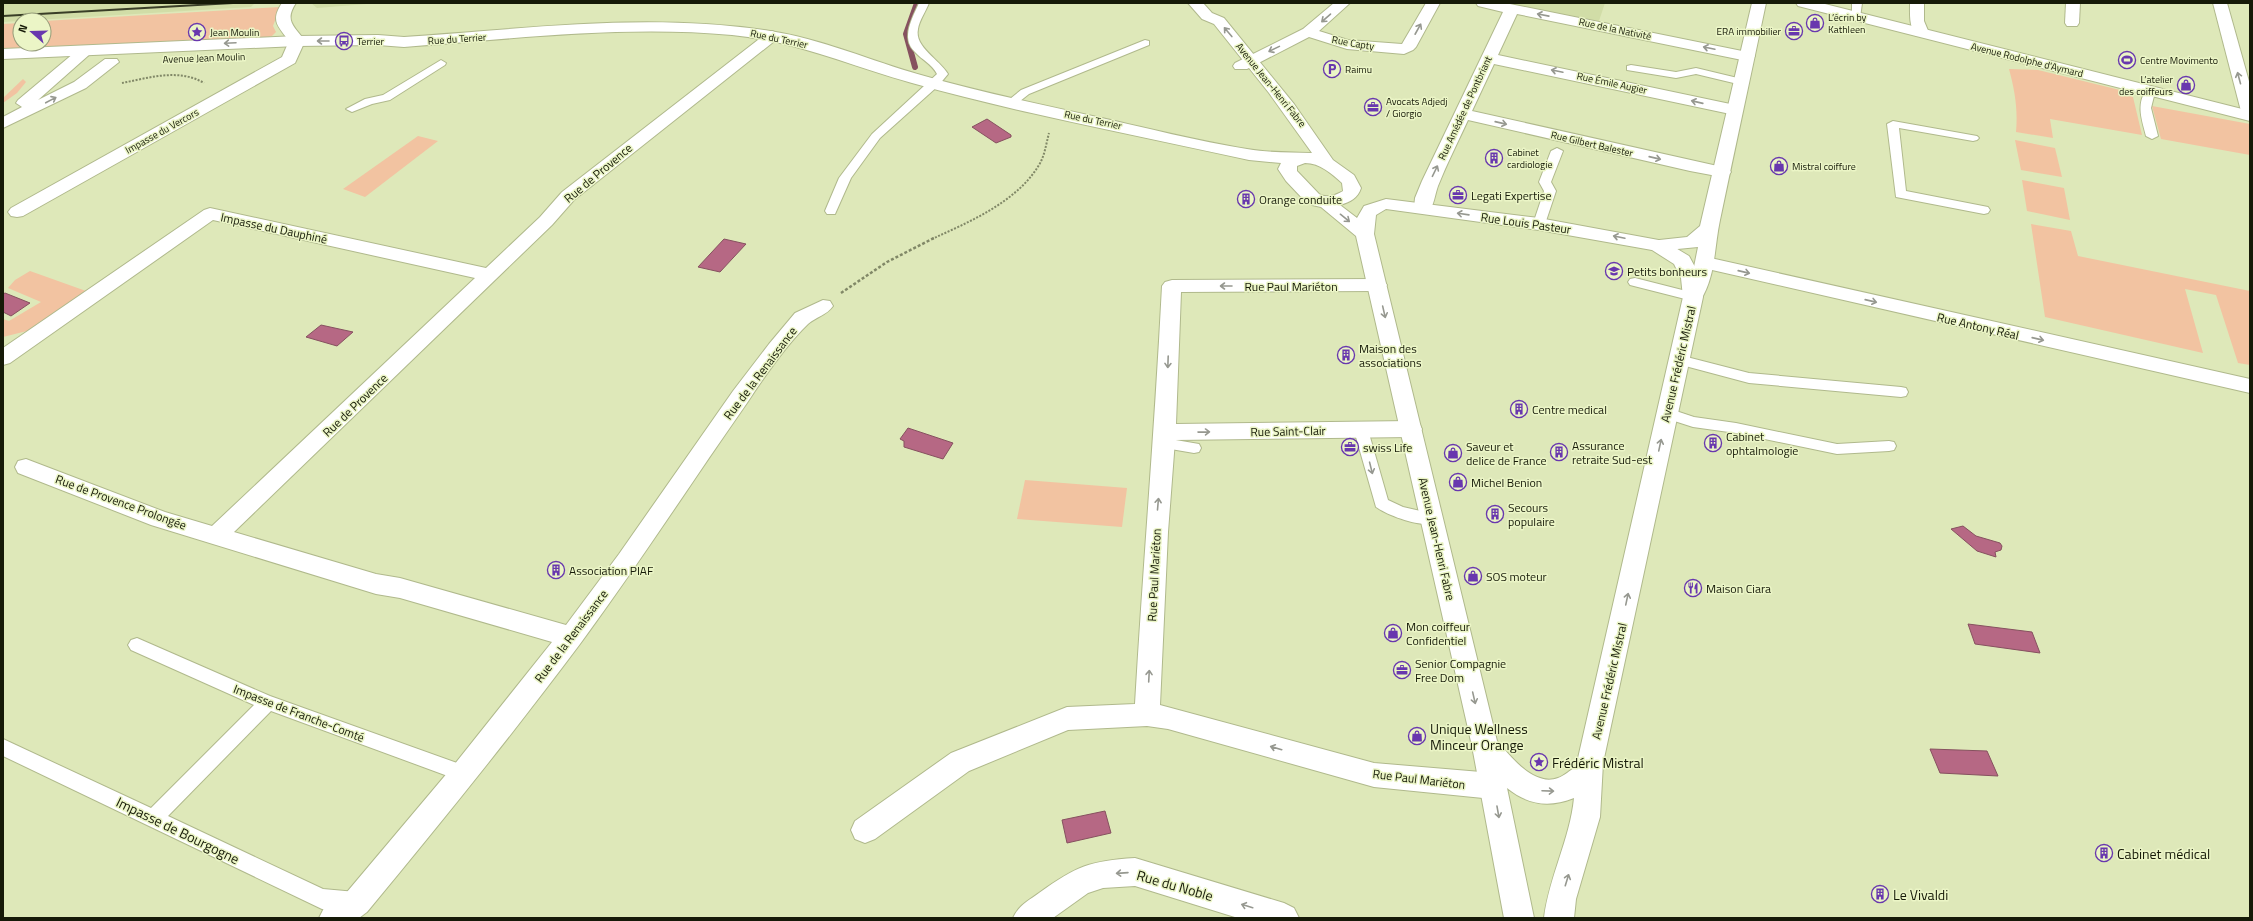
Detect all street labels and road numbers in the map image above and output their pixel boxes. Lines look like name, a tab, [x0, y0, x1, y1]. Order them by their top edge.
street label: Rue de la Nativité	[1577, 14, 1653, 44]
street label: Rue du Terrier	[749, 26, 810, 53]
street label: Rue du Terrier	[427, 29, 487, 49]
street label: Rue Capty	[1331, 32, 1375, 54]
street label: Avenue Rodolphe d'Aymard	[1969, 39, 2085, 81]
street label: Avenue Jean-Henri Fabre	[1232, 40, 1310, 130]
street label: Avenue Jean Moulin	[162, 49, 246, 67]
street label: Rue Amédée de Pontbriant	[1434, 53, 1496, 162]
street label: Rue Émile Augier	[1575, 68, 1649, 98]
street label: Impasse du Vercors	[122, 104, 202, 157]
street label: Rue du Terrier	[1063, 107, 1124, 134]
street label: Rue Gilbert Balester	[1549, 127, 1635, 161]
street label: Rue de Provence	[560, 139, 636, 207]
street label: Impasse du Dauphiné	[219, 207, 329, 249]
street label: Rue Louis Pasteur	[1480, 207, 1572, 239]
street label: Rue Paul Mariéton	[1244, 277, 1338, 296]
street label: Avenue Frédéric Mistral	[1655, 304, 1701, 424]
street label: Rue Antony Réal	[1935, 307, 2021, 345]
street label: Rue de la Renaissance	[719, 322, 801, 424]
street label: Rue de Provence	[318, 369, 392, 441]
street label: Rue Saint-Clair	[1250, 421, 1326, 441]
street label: Rue de Provence Prolongée	[53, 469, 189, 535]
street label: Avenue Jean-Henri Fabre	[1414, 476, 1460, 602]
street label: Rue Paul Mariéton	[1142, 528, 1166, 622]
street label: Rue de la Renaissance	[530, 585, 612, 687]
street label: Avenue Frédéric Mistral	[1586, 621, 1632, 741]
street label: Impasse de Franche-Comté	[231, 679, 367, 747]
street label: Rue Paul Mariéton	[1372, 764, 1466, 794]
street label: Impasse de Bourgogne	[113, 791, 243, 869]
street label: Rue du Noble	[1134, 864, 1216, 906]

